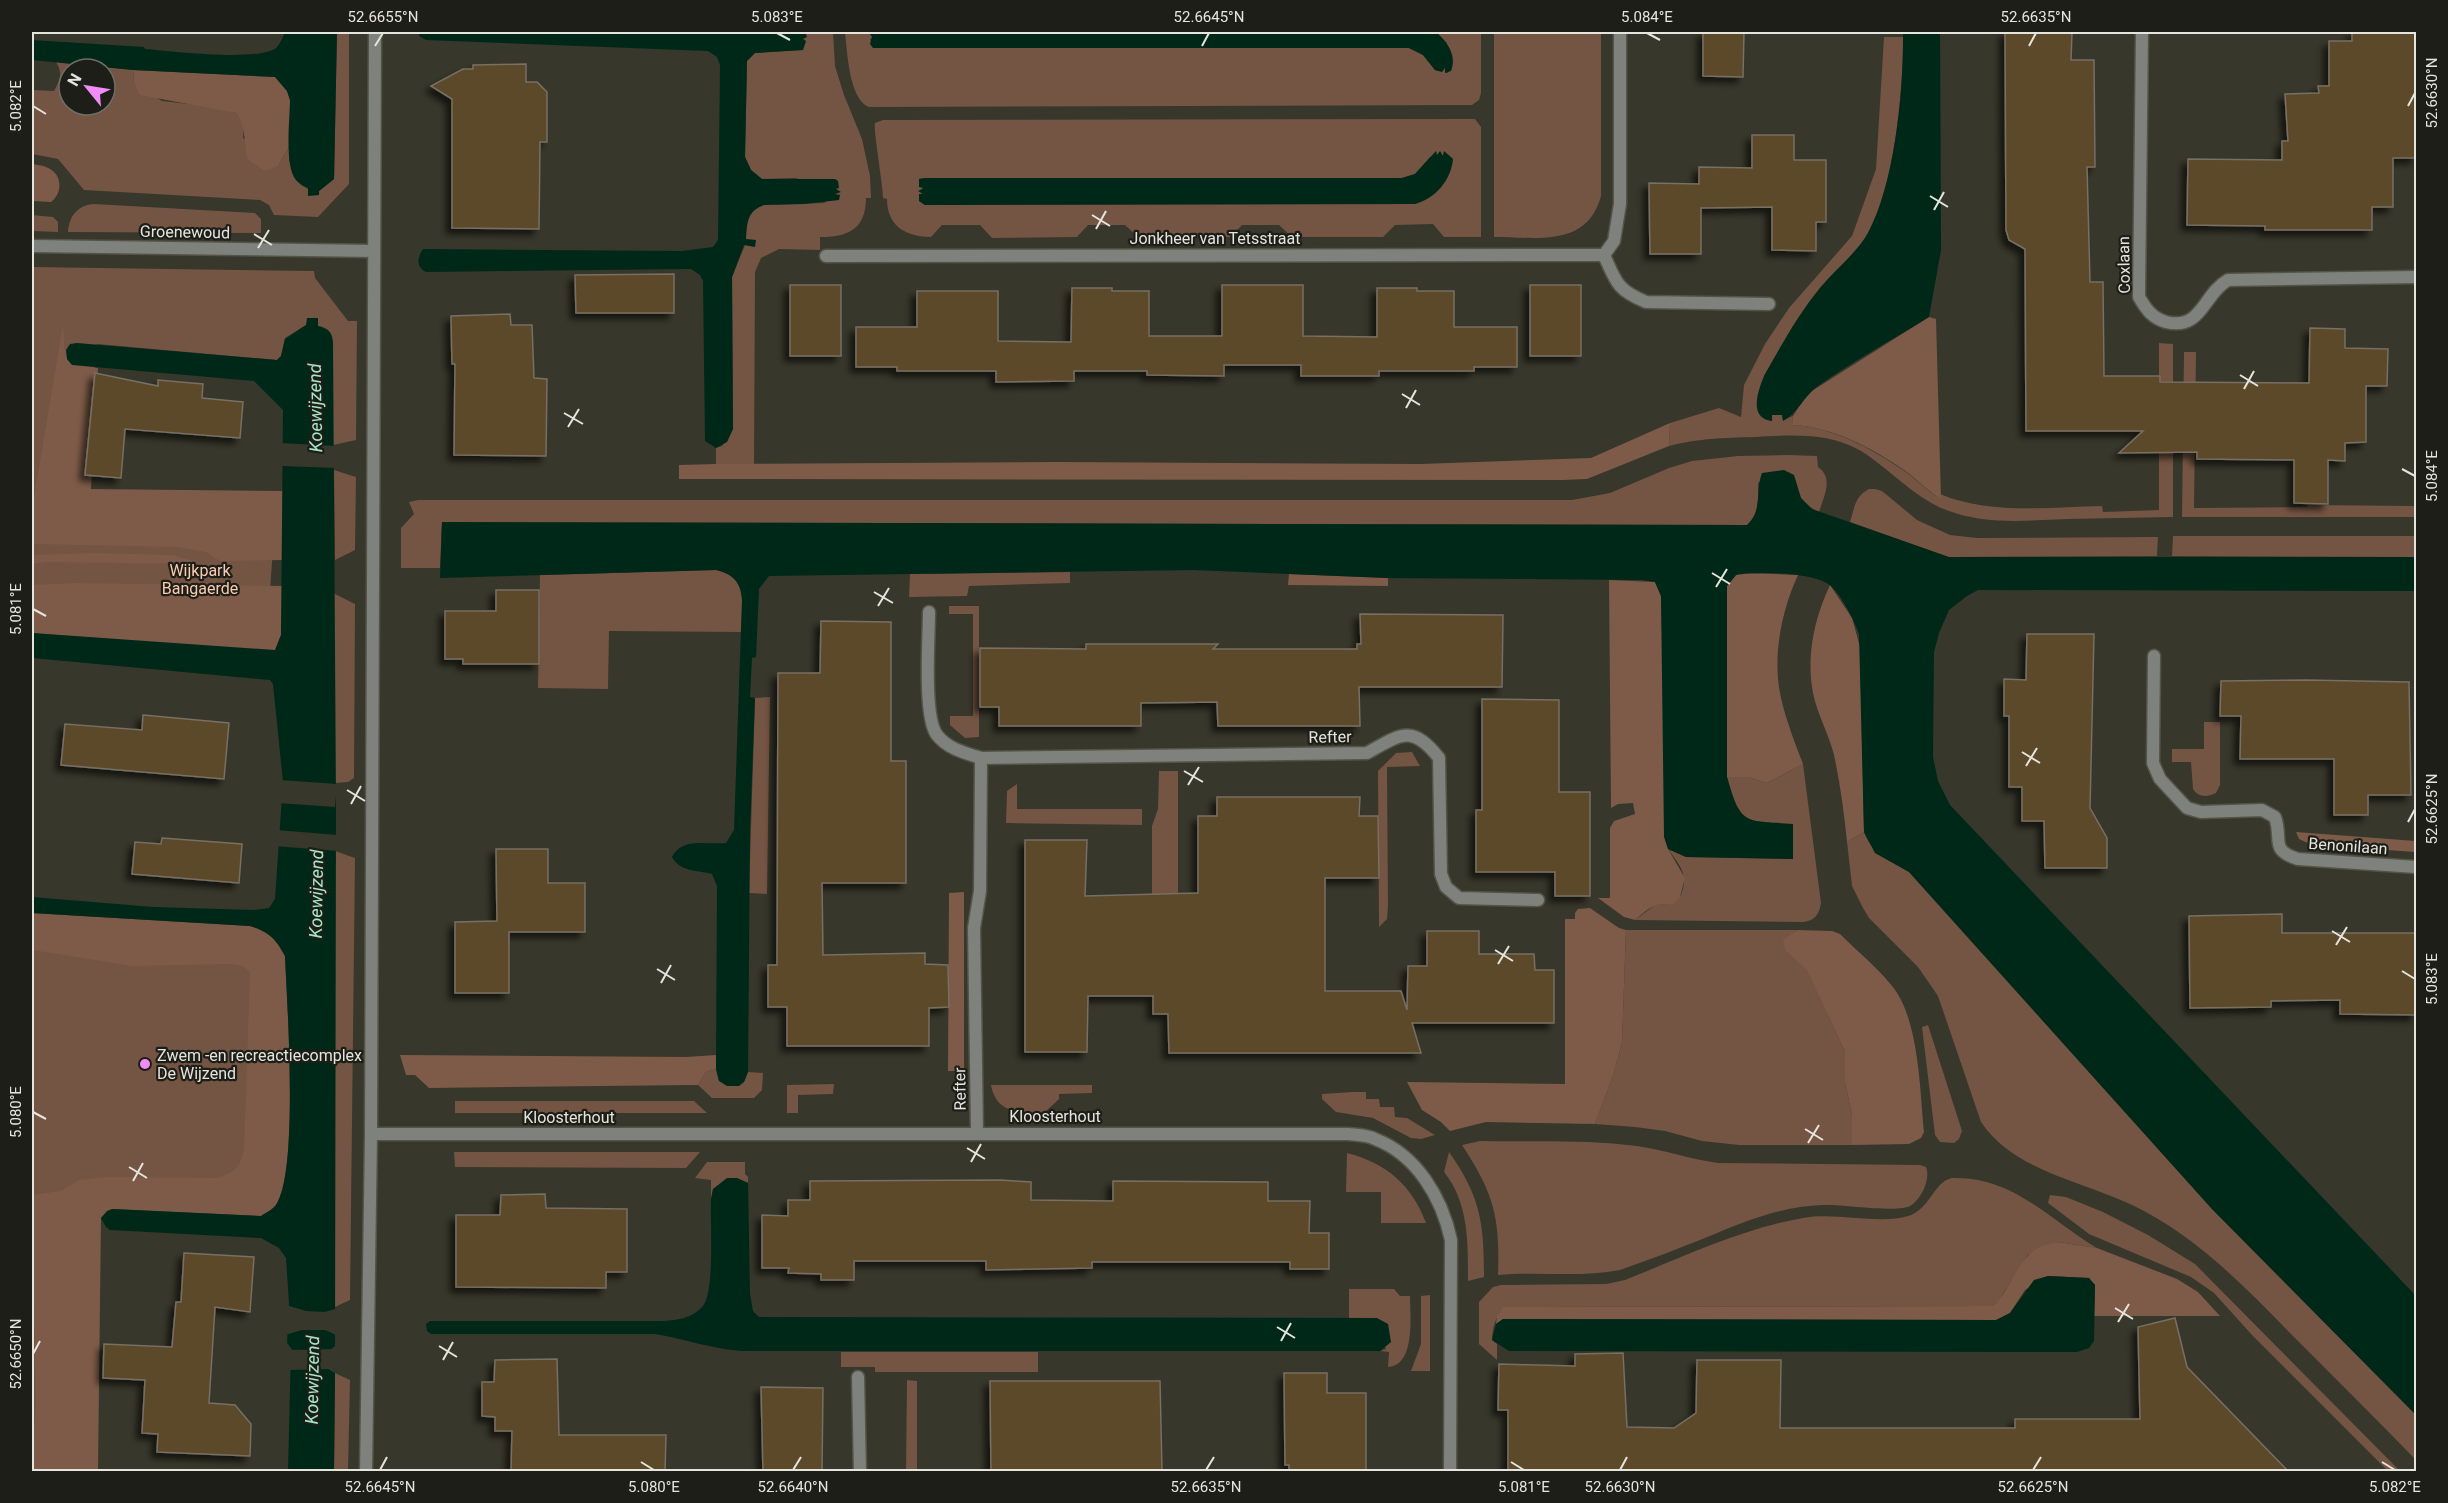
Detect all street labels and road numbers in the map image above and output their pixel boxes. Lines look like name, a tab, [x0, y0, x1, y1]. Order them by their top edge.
street label: Groenewoud	[140, 222, 230, 242]
street label: Jonkheer van Tetsstraat	[1130, 229, 1300, 248]
street label: Coxlaan	[2114, 236, 2134, 294]
street label: Refter	[1308, 727, 1352, 747]
street label: Benonilaan	[2308, 834, 2388, 858]
street label: Refter	[950, 1067, 970, 1111]
street label: Kloosterhout	[1009, 1107, 1101, 1126]
street label: Kloosterhout	[523, 1108, 615, 1127]

